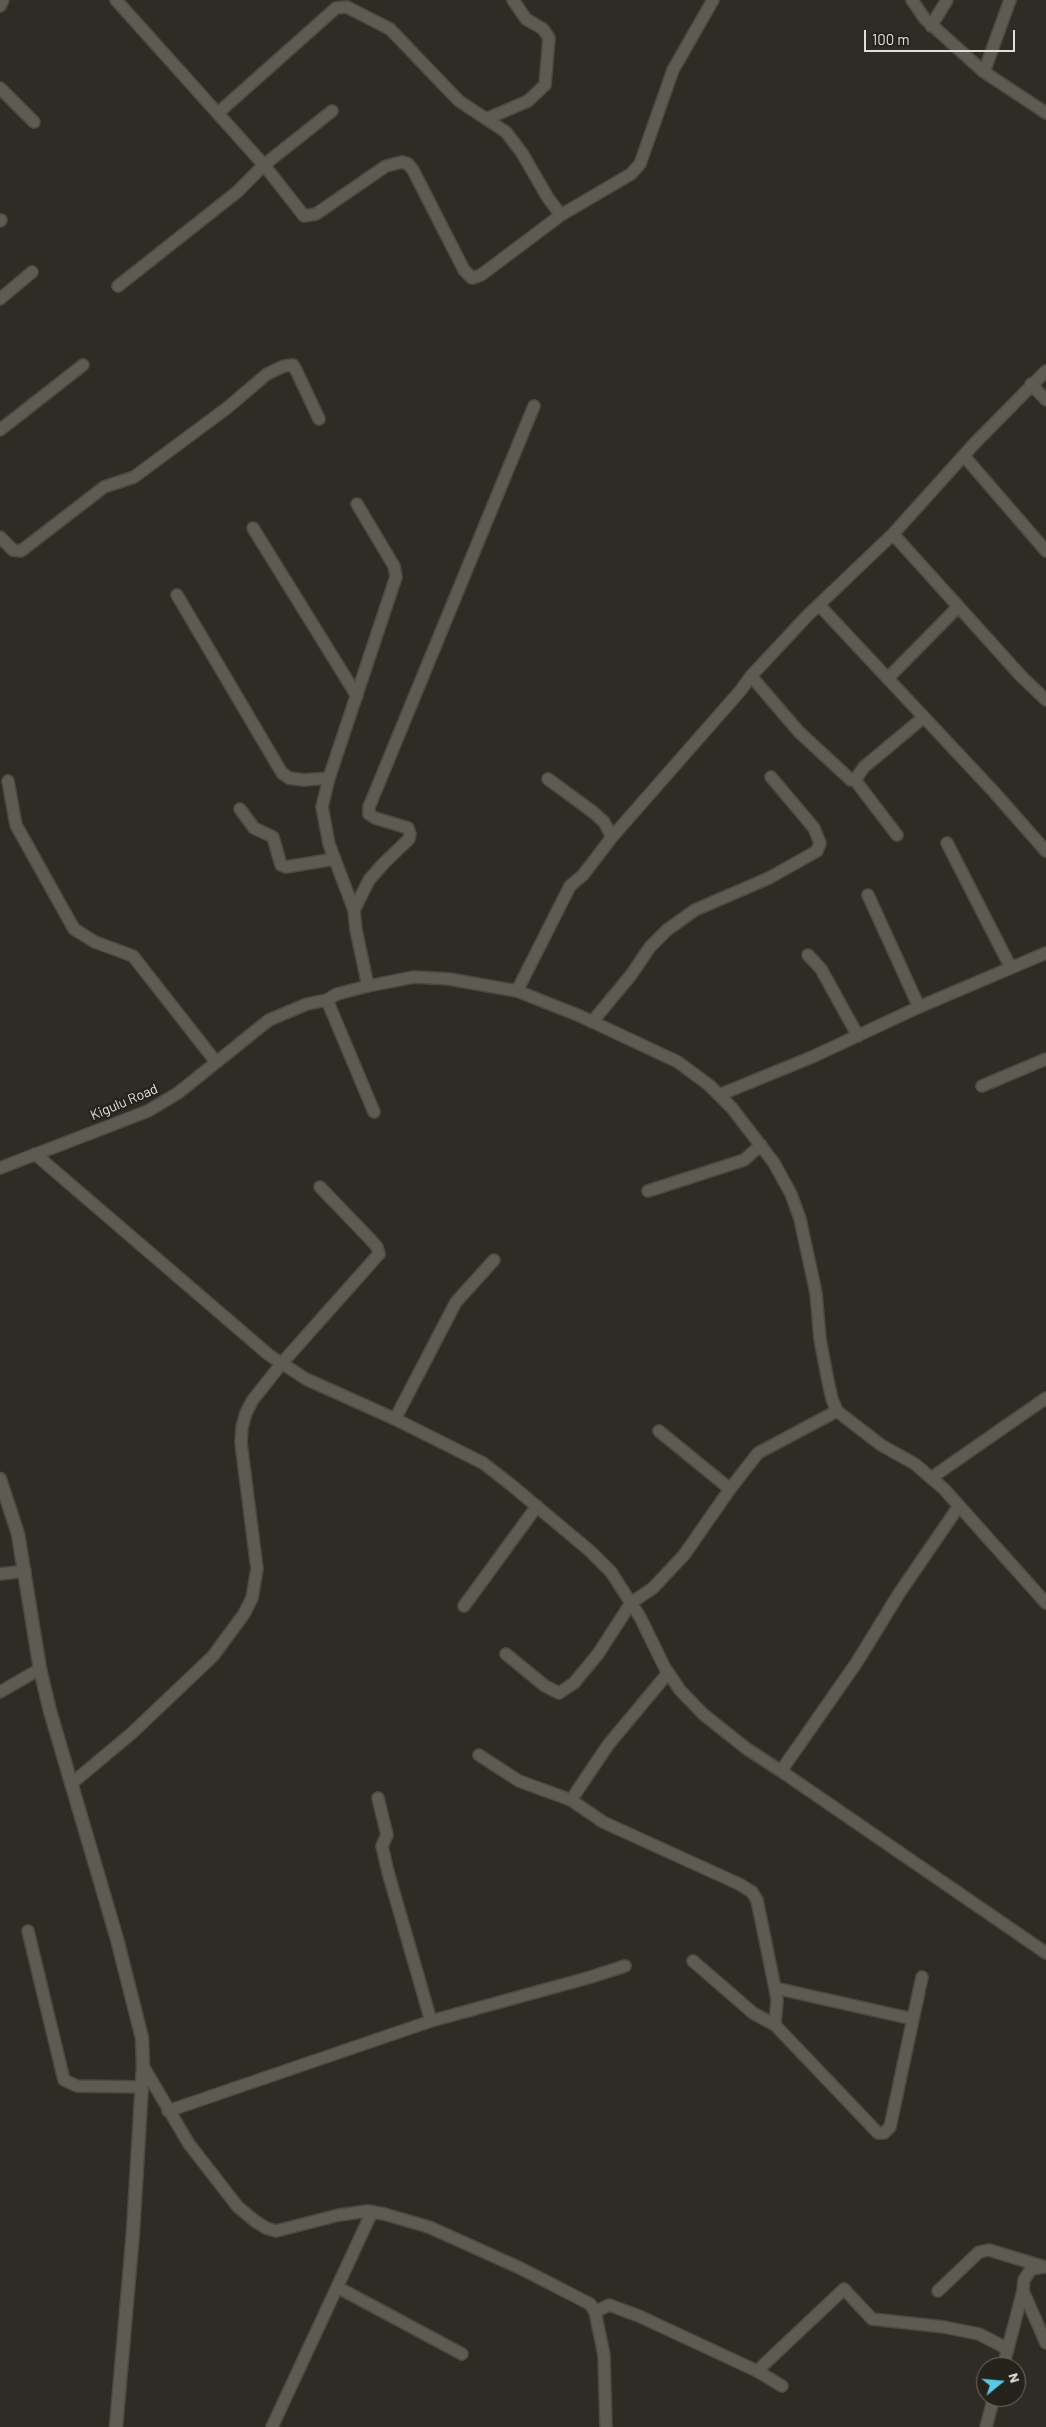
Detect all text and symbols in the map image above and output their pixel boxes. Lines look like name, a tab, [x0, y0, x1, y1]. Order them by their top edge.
scale bar	[866, 20, 1017, 52]
text: 100 m	[872, 30, 910, 48]
street label: Kigulu Road	[88, 1080, 160, 1124]
north arrow	[976, 2357, 1026, 2407]
text: N	[1005, 2371, 1024, 2385]

